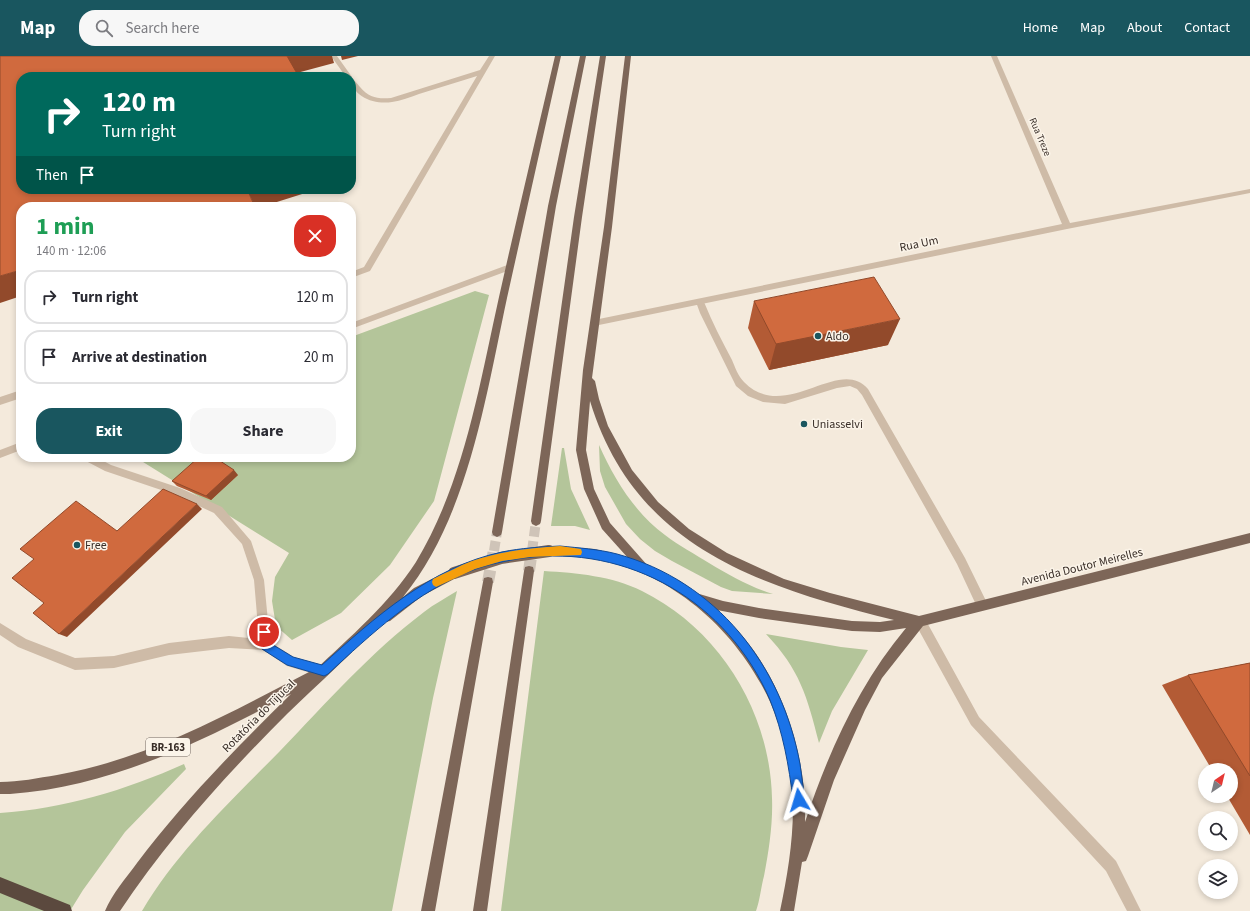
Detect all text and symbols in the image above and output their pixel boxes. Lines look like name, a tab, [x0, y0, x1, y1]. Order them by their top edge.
search box	[79, 10, 359, 46]
text: Map	[20, 15, 55, 42]
icon: search	[93, 17, 115, 39]
text: Search here	[125, 18, 199, 39]
text: Home	[1023, 18, 1058, 38]
text: Map	[1080, 18, 1105, 38]
text: About	[1127, 18, 1162, 38]
text: Contact	[1184, 18, 1230, 38]
text: 120 m	[102, 82, 176, 122]
icon: right	[36, 88, 88, 140]
street label: Rua Treze	[1026, 116, 1054, 158]
text: Turn right	[102, 119, 176, 144]
icon: arrive	[76, 164, 98, 186]
text: Then	[36, 165, 68, 186]
text: 1 min	[36, 209, 94, 244]
button: close	[294, 215, 336, 257]
street label: Rua Um	[898, 232, 940, 256]
text: 140 m · 12:06	[36, 242, 106, 260]
icon: right	[38, 286, 60, 308]
text: Turn right	[72, 287, 138, 308]
text: 120 m	[296, 287, 334, 308]
place label: Aldo	[826, 328, 849, 345]
marker: Aldo	[813, 331, 823, 341]
icon: arrive	[38, 346, 60, 368]
text: Arrive at destination	[72, 347, 207, 368]
text: 20 m	[304, 347, 334, 368]
button: Exit	[36, 408, 182, 454]
button: Share	[190, 408, 336, 454]
place label: Uniasselvi	[812, 416, 863, 433]
marker: Uniasselvi	[799, 419, 809, 429]
place label: Free	[85, 537, 107, 554]
marker: Free	[72, 540, 82, 550]
street label: Avenida Doutor Meirelles	[1019, 544, 1145, 590]
pin	[247, 615, 281, 649]
icon: arrive	[253, 621, 275, 643]
street label: Rotatória do Tijucal	[218, 675, 300, 757]
road number: BR-163	[146, 738, 190, 756]
north arrow	[1198, 763, 1238, 803]
map controls	[1198, 763, 1238, 899]
position arrow	[778, 779, 820, 821]
button: search	[1198, 811, 1238, 851]
button: layers	[1198, 859, 1238, 899]

